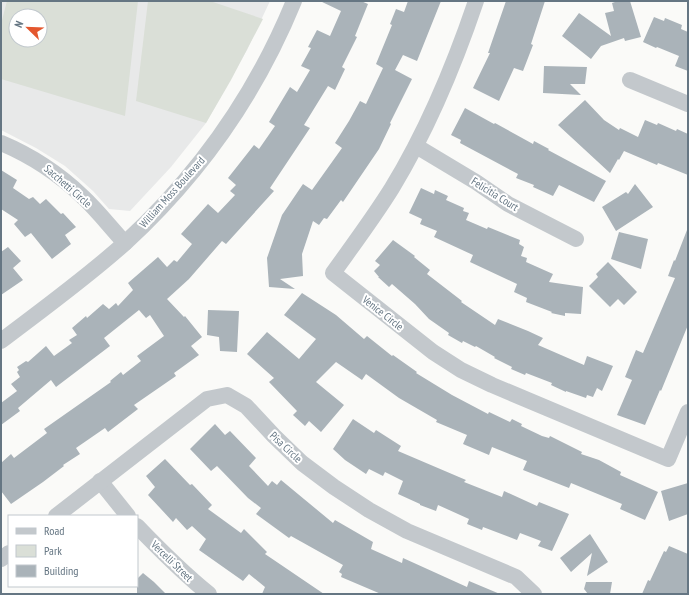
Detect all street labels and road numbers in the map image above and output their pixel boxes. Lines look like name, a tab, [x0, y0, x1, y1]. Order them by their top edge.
street label: William Moss Boulevard	[136, 153, 208, 230]
street label: Sacchetti Circle	[41, 162, 95, 211]
street label: Felicitia Court	[469, 174, 521, 214]
street label: Venice Circle	[359, 292, 407, 334]
street label: Pisa Circle	[267, 428, 305, 466]
street label: Vercelli Street	[147, 537, 196, 584]

